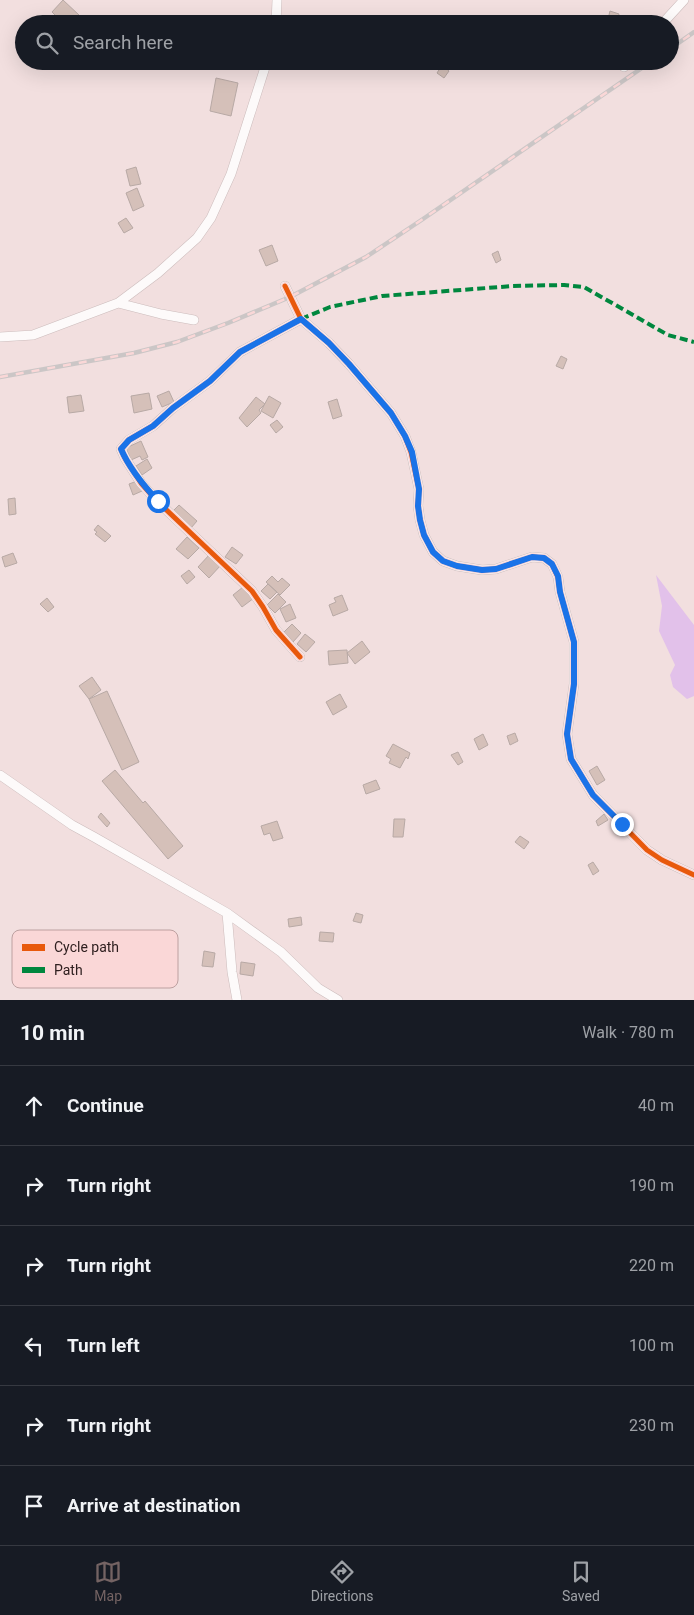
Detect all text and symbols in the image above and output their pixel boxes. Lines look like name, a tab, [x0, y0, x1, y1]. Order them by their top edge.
search box	[15, 15, 679, 70]
icon: search	[33, 29, 61, 57]
text: Search here	[73, 31, 173, 54]
route start	[147, 490, 170, 513]
route end	[611, 813, 634, 836]
legend	[12, 930, 178, 988]
text: Cycle path	[54, 939, 119, 955]
text: Path	[54, 962, 83, 978]
text: 10 min	[20, 1021, 85, 1045]
text: Walk · 780 m	[582, 1023, 674, 1042]
icon: ahead	[20, 1092, 48, 1120]
text: Continue	[67, 1094, 144, 1117]
text: 40 m	[638, 1096, 674, 1115]
icon: right	[20, 1172, 48, 1200]
text: Turn right	[67, 1174, 151, 1197]
text: 190 m	[629, 1176, 674, 1195]
icon: right	[20, 1252, 48, 1280]
text: Turn right	[67, 1254, 151, 1277]
text: 220 m	[629, 1256, 674, 1275]
icon: left	[20, 1332, 48, 1360]
text: Turn left	[67, 1334, 140, 1357]
text: 100 m	[629, 1336, 674, 1355]
icon: right	[20, 1412, 48, 1440]
text: Turn right	[67, 1414, 151, 1437]
text: 230 m	[629, 1416, 674, 1435]
icon: arrive	[20, 1492, 48, 1520]
text: Arrive at destination	[67, 1494, 240, 1517]
tab: Map	[94, 1558, 122, 1604]
tab: Directions	[311, 1558, 374, 1604]
tab: Saved	[562, 1558, 600, 1604]

